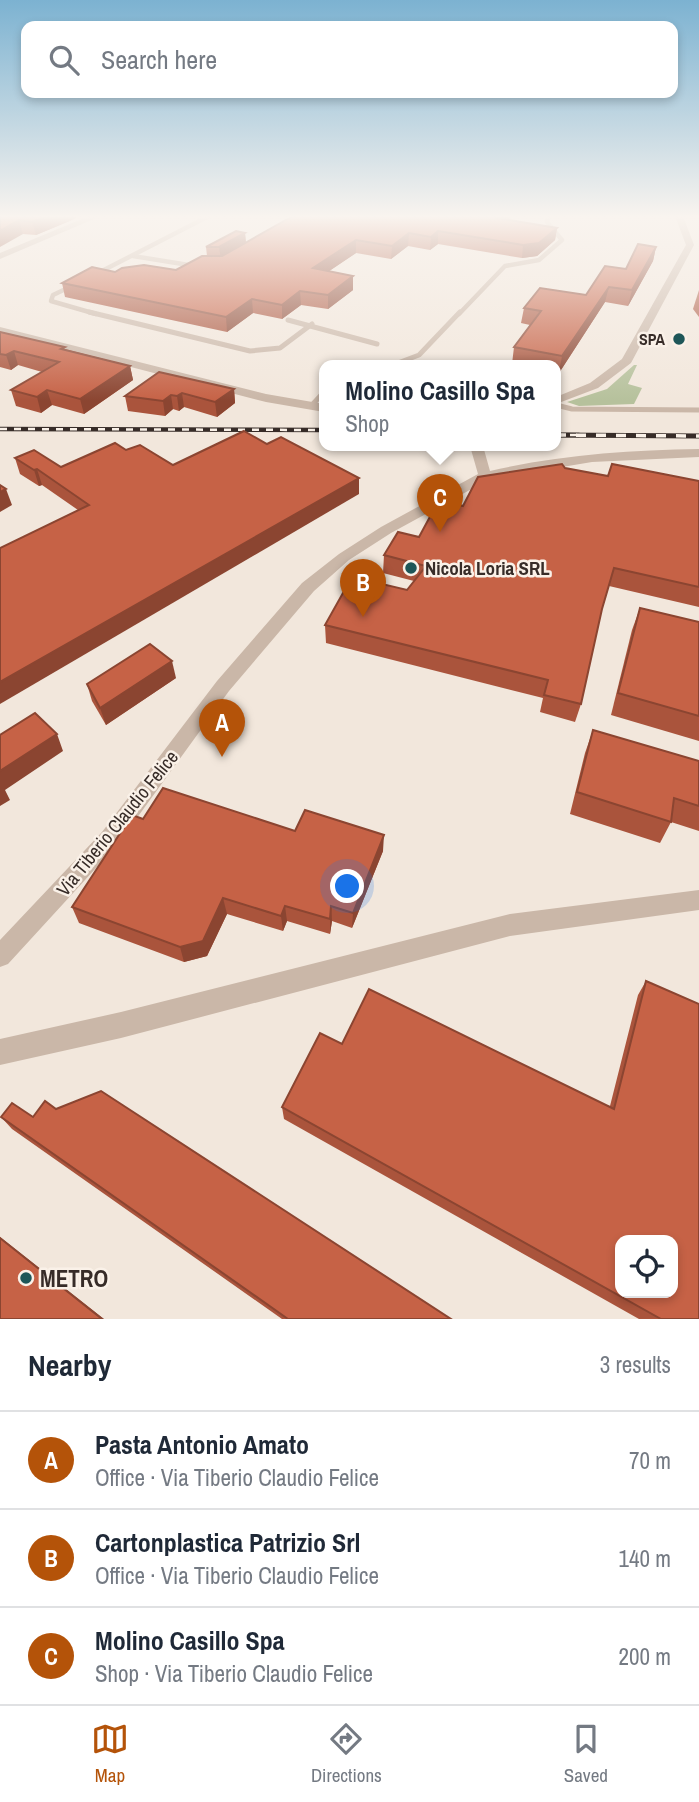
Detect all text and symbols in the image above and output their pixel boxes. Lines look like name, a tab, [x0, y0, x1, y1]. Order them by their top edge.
search box	[21, 21, 678, 98]
icon: search	[45, 41, 83, 79]
text: Search here	[101, 42, 217, 77]
place label: SPA	[639, 328, 666, 350]
marker: SPA	[671, 331, 687, 347]
popup	[319, 360, 561, 451]
text: Molino Casillo Spa	[345, 373, 535, 408]
text: Shop	[345, 408, 389, 439]
pin: C	[417, 474, 463, 532]
place label: Nicola Loria SRL	[425, 555, 550, 581]
pin: B	[340, 559, 386, 617]
marker: Nicola Loria SRL	[403, 560, 419, 576]
pin: A	[199, 699, 245, 757]
street label: Via Tiberio Claudio Felice	[50, 745, 184, 901]
your location	[330, 869, 364, 903]
map controls	[615, 1235, 678, 1298]
button: locate	[615, 1235, 678, 1298]
place label: METRO	[40, 1263, 108, 1294]
marker: METRO	[18, 1270, 34, 1286]
text: Nearby	[28, 1345, 111, 1385]
text: 3 results	[600, 1349, 671, 1380]
text: Pasta Antonio Amato	[95, 1427, 309, 1462]
text: A	[44, 1445, 58, 1476]
text: 70 m	[629, 1445, 671, 1476]
text: Office · Via Tiberio Claudio Felice	[95, 1462, 379, 1493]
text: Cartonplastica Patrizio Srl	[95, 1525, 360, 1560]
text: B	[44, 1543, 58, 1574]
text: 140 m	[619, 1543, 671, 1574]
text: Office · Via Tiberio Claudio Felice	[95, 1560, 379, 1591]
text: Molino Casillo Spa	[95, 1623, 285, 1658]
text: C	[44, 1641, 58, 1672]
text: 200 m	[619, 1641, 671, 1672]
text: Shop · Via Tiberio Claudio Felice	[95, 1658, 373, 1689]
tab: Map	[91, 1720, 129, 1788]
tab: Directions	[311, 1720, 382, 1788]
tab: Saved	[564, 1720, 608, 1788]

